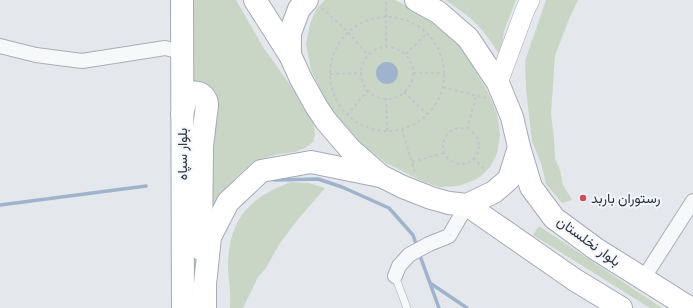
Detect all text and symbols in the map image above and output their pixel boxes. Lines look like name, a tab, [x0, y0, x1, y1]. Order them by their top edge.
street label: بلوار سپاه	[173, 128, 192, 180]
place label: رستوران باربد	[591, 189, 661, 207]
marker: رستوران باربد	[578, 193, 588, 203]
street label: بلوار نخلستان	[554, 212, 624, 270]

